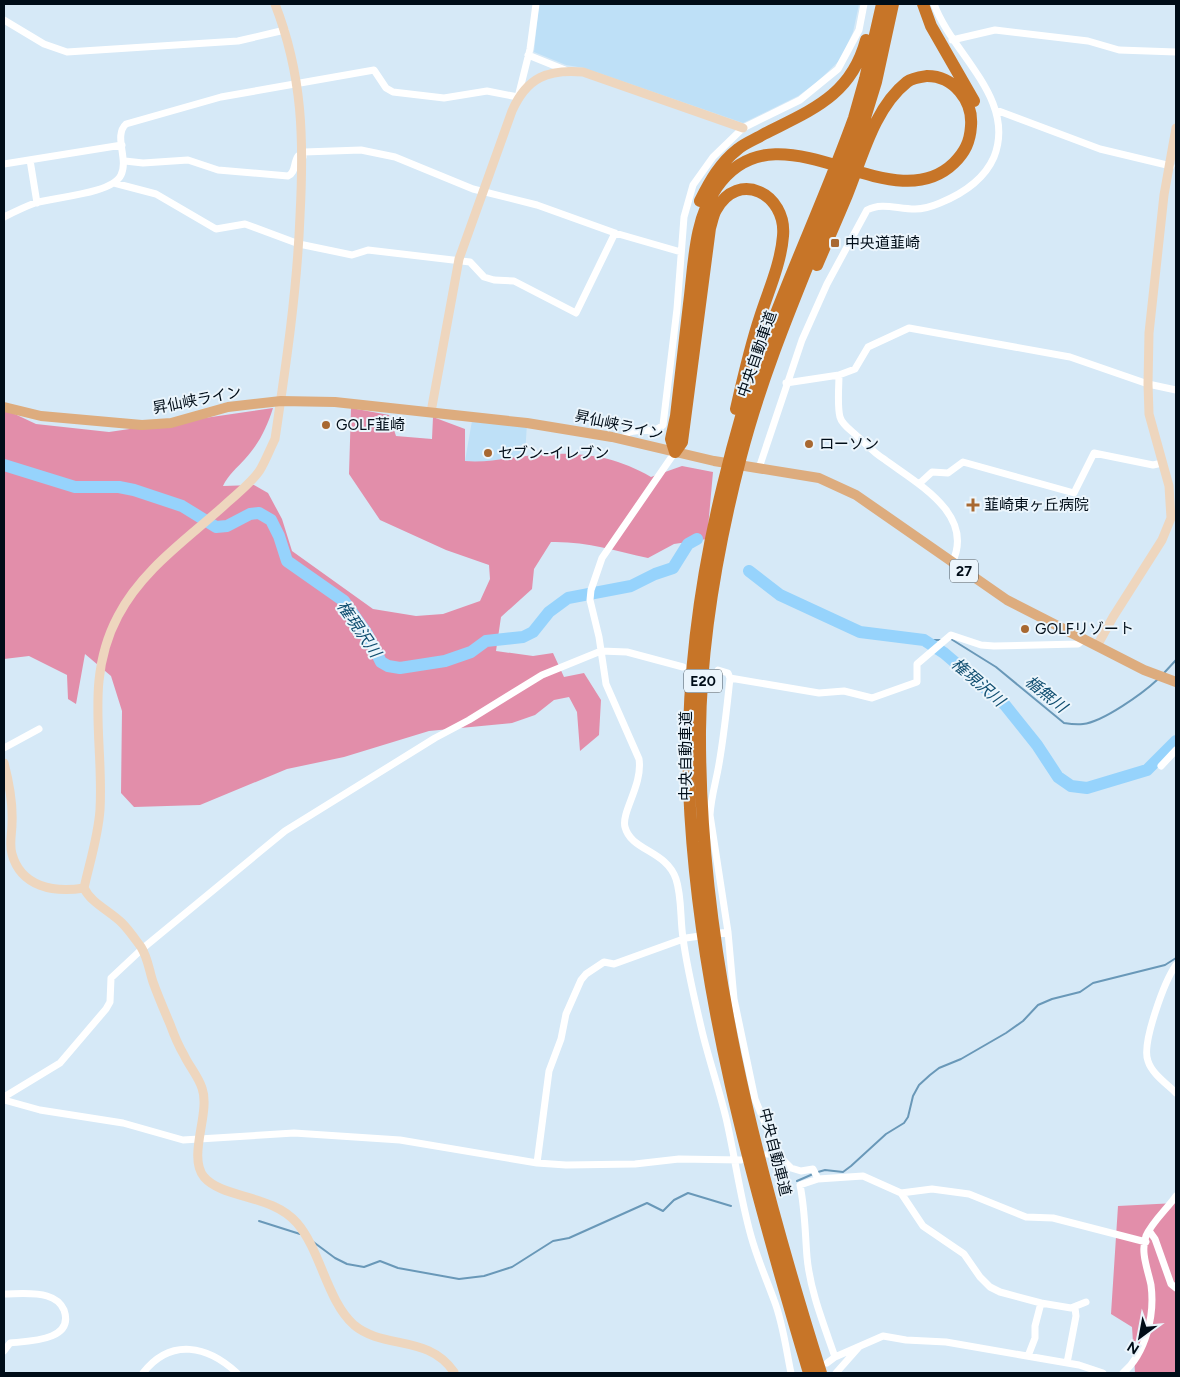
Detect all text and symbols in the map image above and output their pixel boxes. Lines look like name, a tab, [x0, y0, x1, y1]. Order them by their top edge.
place label: 中央道韮崎	[845, 234, 920, 252]
marker: 中央道韮崎	[829, 237, 841, 249]
street label: 中央自動車道	[734, 309, 780, 399]
street label: 昇仙峡ライン	[151, 383, 243, 417]
street label: 昇仙峡ライン	[573, 407, 665, 443]
place label: GOLF韮崎	[336, 416, 405, 434]
marker: GOLF韮崎	[320, 419, 332, 431]
place label: ローソン	[819, 435, 879, 453]
marker: ローソン	[803, 438, 815, 450]
place label: セブン-イレブン	[498, 444, 609, 462]
marker: セブン-イレブン	[482, 447, 494, 459]
place label: 韮崎東ヶ丘病院	[984, 496, 1089, 514]
marker: 韮崎東ヶ丘病院	[966, 498, 980, 512]
road number: 27	[950, 560, 978, 582]
water label: 権現沢川	[333, 597, 386, 662]
place label: GOLFリゾート	[1035, 620, 1134, 638]
marker: GOLFリゾート	[1019, 623, 1031, 635]
water label: 権現沢川	[948, 654, 1010, 711]
road number: E20	[684, 669, 722, 692]
water label: 楯無川	[1021, 672, 1072, 718]
street label: 中央自動車道	[677, 711, 695, 801]
street label: 中央自動車道	[755, 1106, 795, 1198]
north arrow	[1115, 1312, 1165, 1362]
text: N	[1124, 1338, 1142, 1358]

